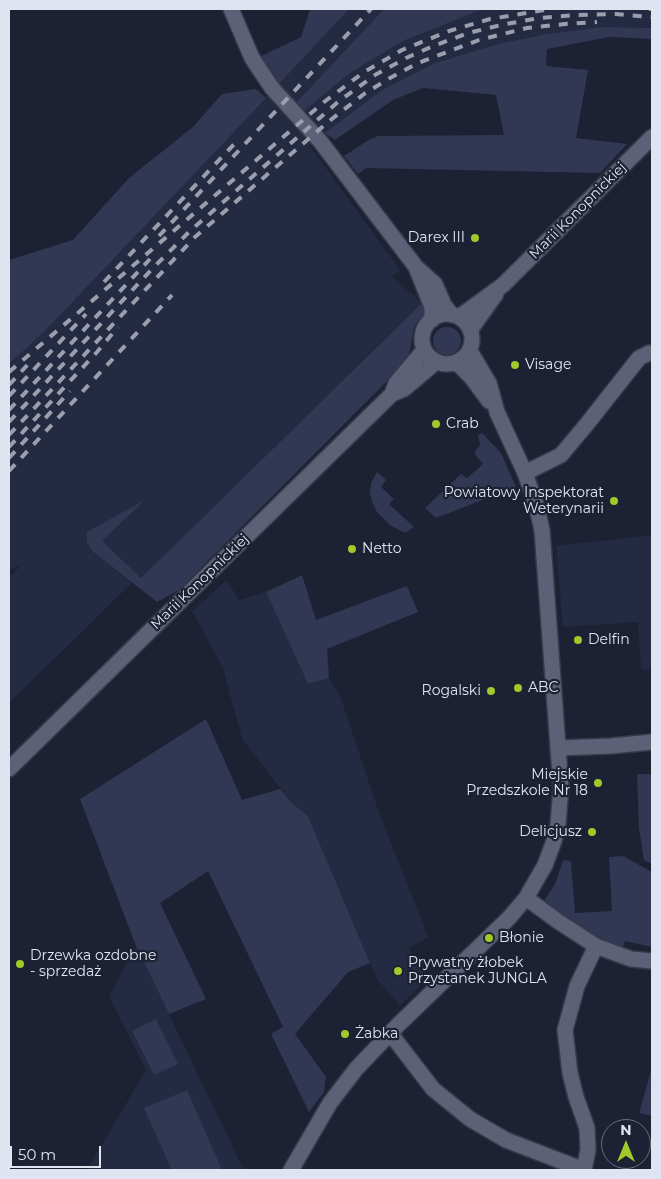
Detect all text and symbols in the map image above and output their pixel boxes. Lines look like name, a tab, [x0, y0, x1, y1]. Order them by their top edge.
street label: Marii Konopnickiej	[526, 159, 630, 263]
place label: Darex III	[408, 230, 465, 246]
marker: Darex III	[469, 232, 481, 244]
place label: Visage	[525, 357, 571, 373]
marker: Visage	[509, 359, 521, 371]
place label: Crab	[446, 416, 479, 432]
marker: Crab	[430, 418, 442, 430]
place label: Powiatowy Inspektorat Weterynarii	[444, 485, 604, 518]
marker: Powiatowy Inspektorat Weterynarii	[608, 495, 620, 507]
street label: Marii Konopnickiej	[147, 531, 253, 633]
place label: Netto	[362, 541, 402, 557]
marker: Netto	[346, 543, 358, 555]
place label: Delfin	[588, 632, 630, 648]
marker: Delfin	[572, 634, 584, 646]
place label: ABC	[528, 680, 559, 696]
marker: ABC	[512, 682, 524, 694]
place label: Rogalski	[422, 683, 481, 699]
marker: Rogalski	[485, 685, 497, 697]
place label: Miejskie Przedszkole Nr 18	[466, 767, 588, 800]
marker: Miejskie Przedszkole Nr 18	[592, 777, 604, 789]
place label: Delicjusz	[519, 824, 582, 840]
marker: Delicjusz	[586, 826, 598, 838]
place label: Błonie	[499, 930, 544, 946]
marker: Błonie	[483, 932, 495, 944]
place label: Drzewka ozdobne - sprzedaż	[30, 948, 156, 980]
place label: Prywatny żłobek Przystanek JUNGLA	[408, 955, 547, 988]
marker: Drzewka ozdobne - sprzedaż	[14, 958, 26, 970]
marker: Prywatny żłobek Przystanek JUNGLA	[392, 965, 404, 977]
place label: Żabka	[355, 1026, 398, 1042]
marker: Żabka	[339, 1028, 351, 1040]
north arrow	[601, 1119, 651, 1169]
text: N	[620, 1121, 632, 1139]
scale bar	[12, 1136, 104, 1168]
text: 50 m	[18, 1145, 56, 1164]

